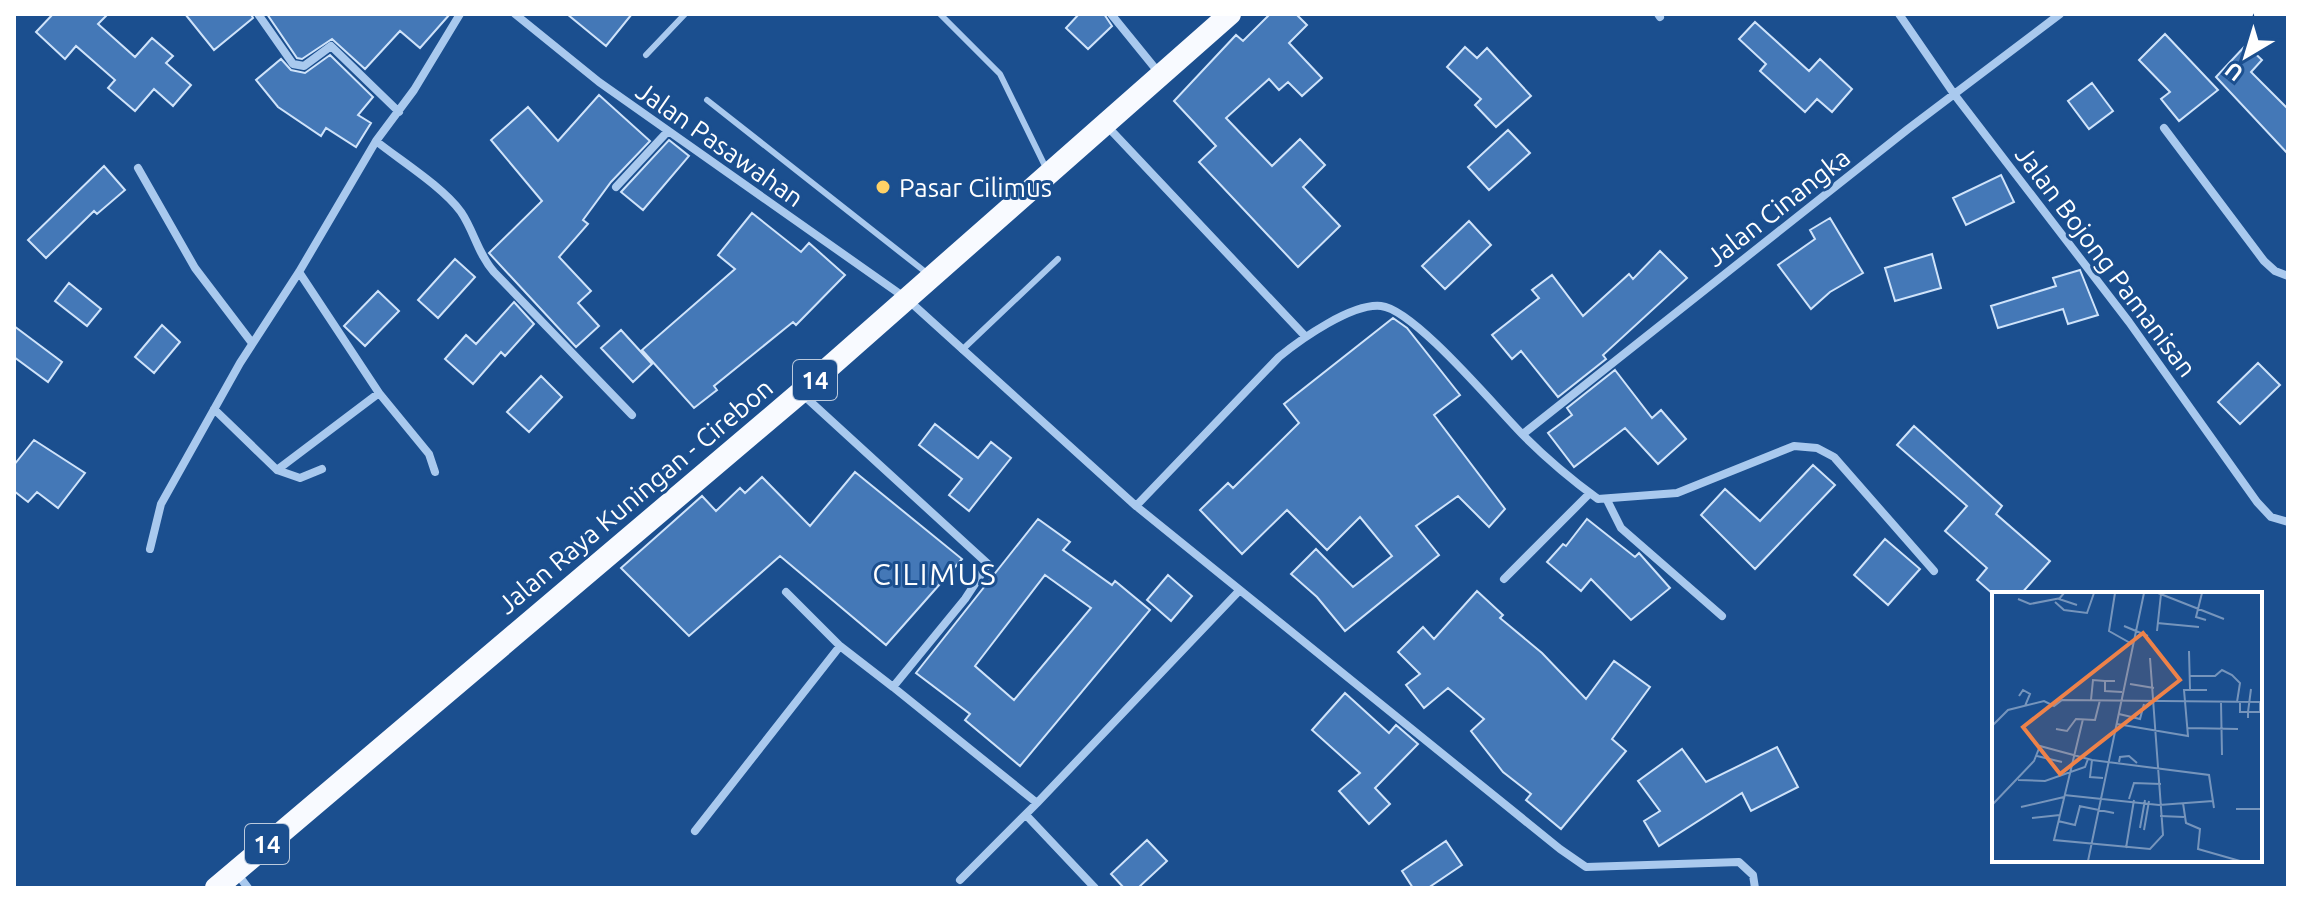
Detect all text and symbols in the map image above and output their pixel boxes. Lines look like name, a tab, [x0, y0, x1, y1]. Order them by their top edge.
north arrow	[2206, 16, 2286, 96]
text: U	[2220, 58, 2247, 87]
street label: Jalan Pasawahan	[631, 76, 809, 212]
street label: Jalan Bojong Pamanisan	[2010, 140, 2202, 382]
street label: Jalan Cinangka	[1701, 142, 1855, 272]
place label: Pasar Cilimus	[899, 173, 1052, 202]
marker: Pasar Cilimus	[874, 178, 892, 196]
road number: 14	[793, 360, 837, 400]
street label: Jalan Raya Kuningan - Cirebon	[492, 373, 778, 619]
district label: CILIMUS	[872, 557, 998, 591]
inset map	[1992, 592, 2262, 862]
road number: 14	[245, 824, 289, 864]

